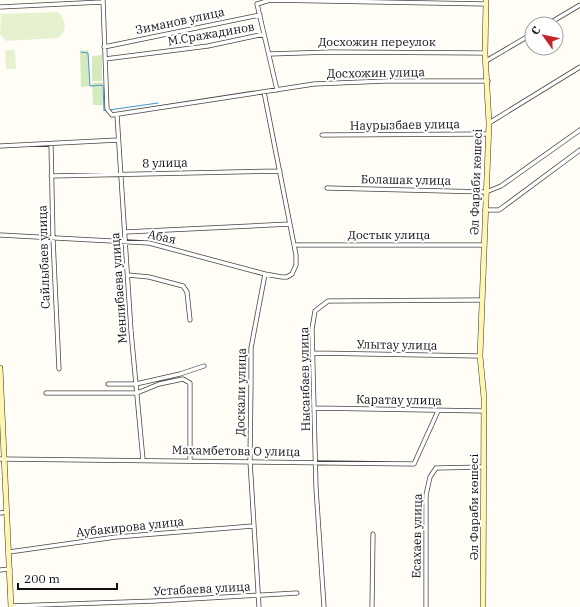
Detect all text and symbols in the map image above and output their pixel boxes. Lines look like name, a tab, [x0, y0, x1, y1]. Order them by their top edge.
street label: Зиманов улица	[134, 4, 226, 37]
north arrow	[524, 16, 564, 56]
street label: М.Сражадинов	[166, 18, 256, 49]
text: С	[528, 24, 543, 37]
street label: Досхожин переулок	[318, 34, 436, 49]
street label: Досхожин улица	[327, 64, 426, 81]
street label: Наурызбаев улица	[350, 116, 461, 133]
street label: Әл Фараби көшесі	[466, 128, 485, 235]
street label: 8 улица	[142, 155, 188, 170]
street label: Болашак улица	[361, 171, 452, 188]
street label: Сайлыбаев улица	[34, 204, 53, 309]
street label: Абая	[147, 226, 178, 247]
street label: Достык улица	[348, 227, 431, 242]
street label: Менлибаева улица	[107, 232, 130, 344]
street label: Нысанбаев улица	[296, 326, 313, 431]
street label: Улытау улица	[356, 336, 438, 353]
street label: Доскали улица	[232, 347, 249, 436]
street label: Каратау улица	[356, 391, 443, 408]
street label: Махамбетова О улица	[172, 442, 301, 459]
street label: Әл Фараби көшесі	[466, 454, 481, 560]
street label: Есахаев улица	[408, 493, 425, 579]
street label: Аубакирова улица	[75, 513, 185, 540]
scale bar	[18, 565, 117, 591]
text: 200 m	[24, 571, 60, 586]
street label: Устабаева улица	[153, 578, 251, 599]

